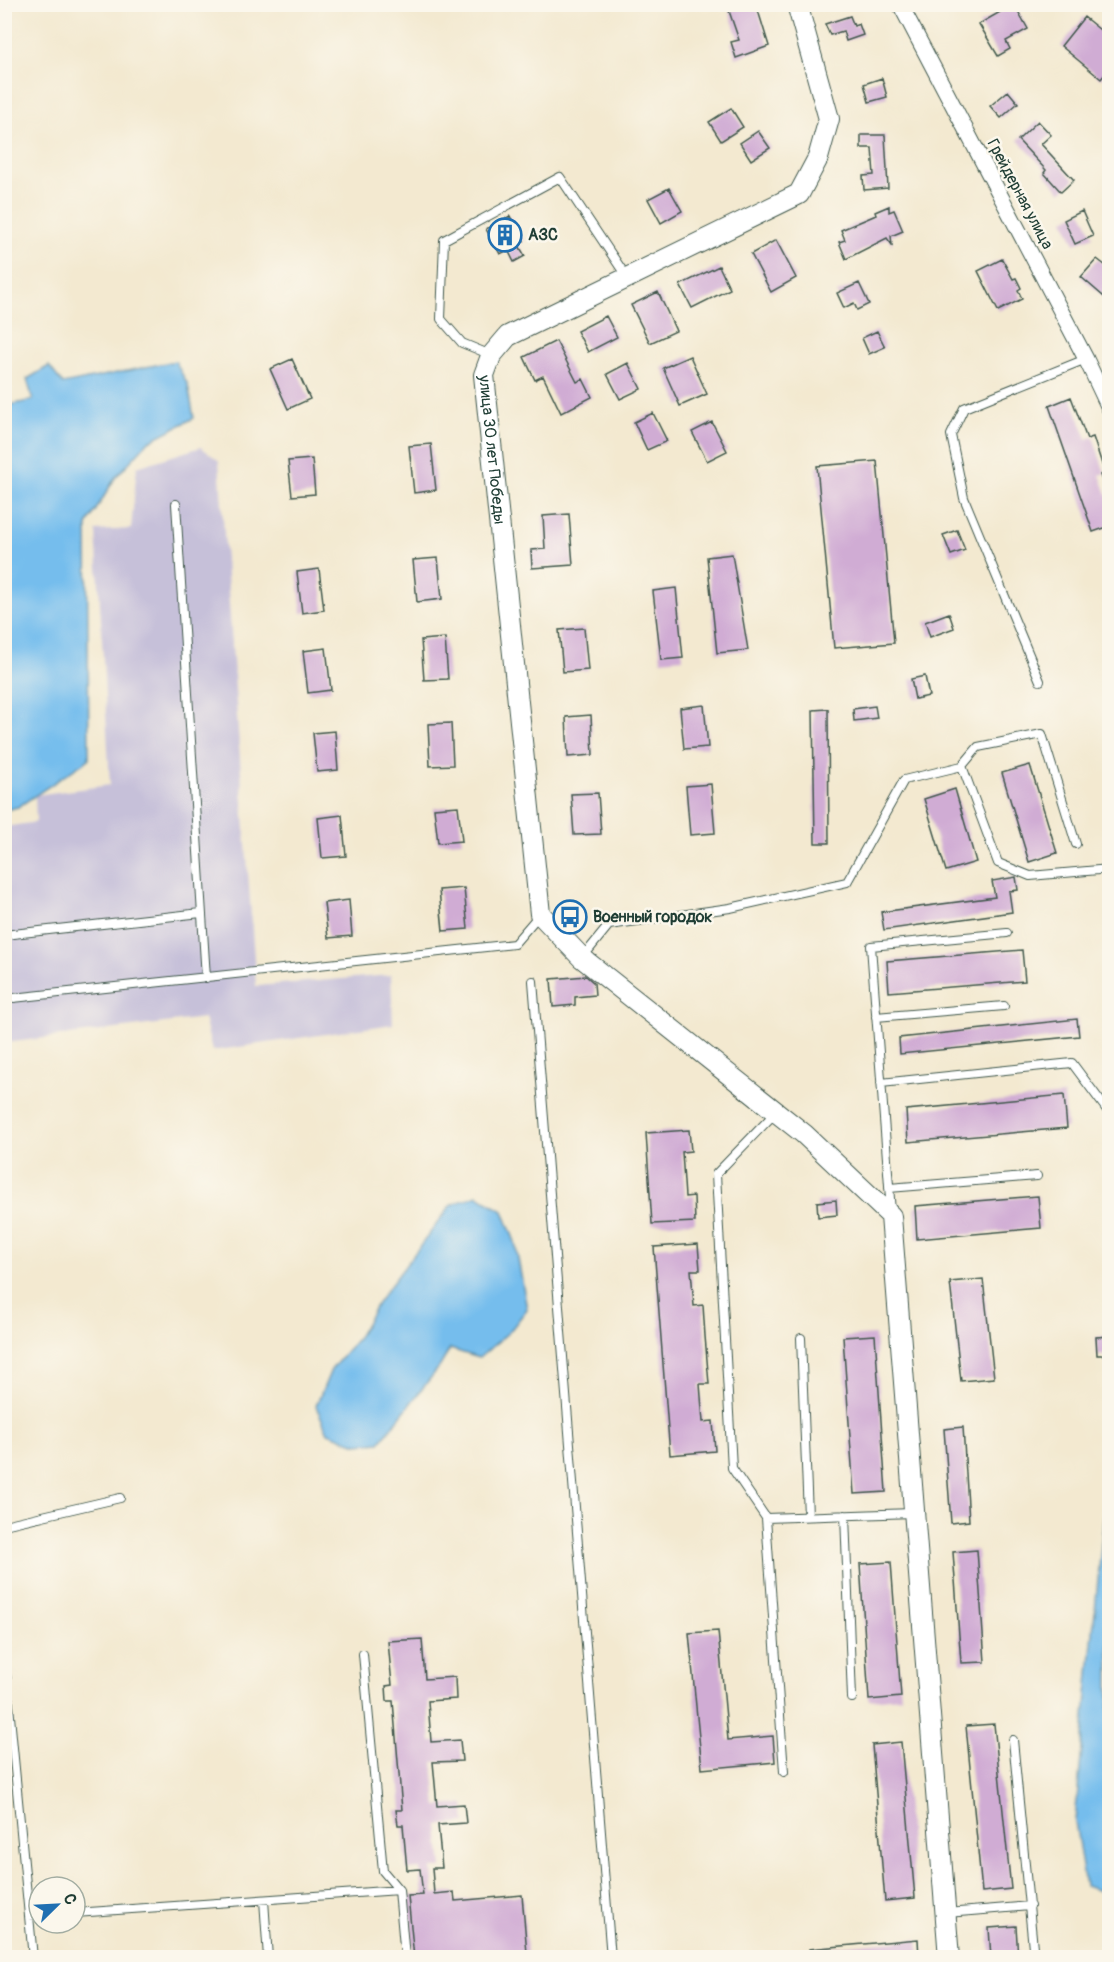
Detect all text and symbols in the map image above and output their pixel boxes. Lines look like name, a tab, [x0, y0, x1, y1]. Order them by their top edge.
street label: Грейдерная улица	[983, 135, 1057, 253]
building icon: АЗС	[487, 217, 523, 253]
place label: АЗС	[528, 225, 558, 245]
street label: улица 30 лет Победы	[474, 373, 509, 525]
bus stop icon: Военный городок	[552, 899, 588, 935]
place label: Военный городок	[593, 907, 713, 927]
north arrow	[27, 1875, 87, 1935]
text: С	[59, 1891, 81, 1908]

